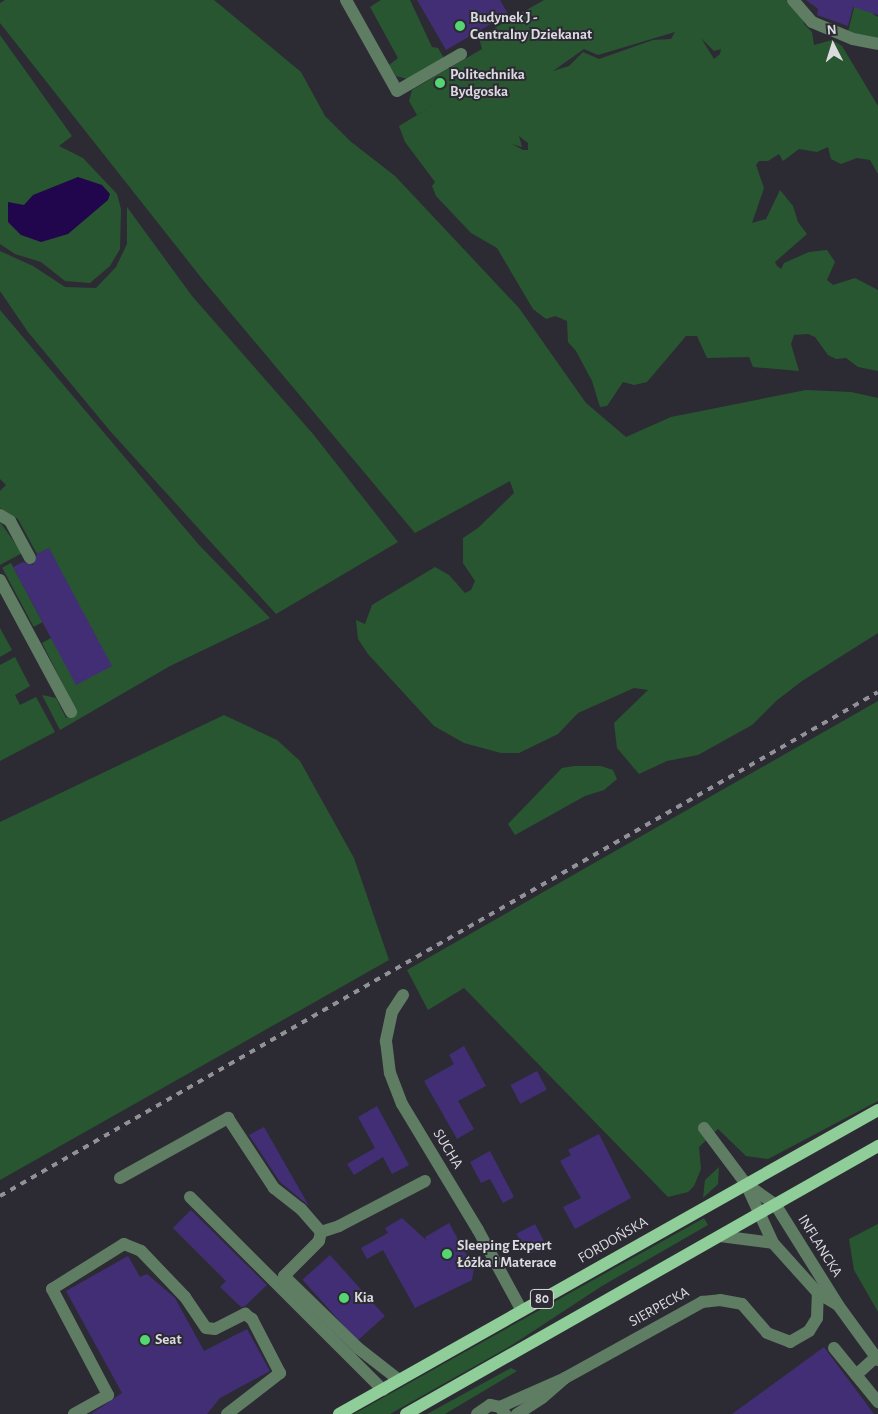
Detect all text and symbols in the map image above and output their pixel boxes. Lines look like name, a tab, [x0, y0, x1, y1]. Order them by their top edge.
place label: Budynek J - Centralny Dziekanat	[470, 8, 592, 43]
marker: Budynek J - Centralny Dziekanat	[454, 20, 466, 32]
north arrow	[808, 20, 858, 70]
text: N	[826, 23, 837, 37]
place label: Politechnika Bydgoska	[450, 65, 525, 100]
marker: Politechnika Bydgoska	[434, 77, 446, 89]
street label: SUCHA	[429, 1126, 467, 1172]
street label: INFLANCKA	[794, 1211, 846, 1281]
street label: FORDOŃSKA	[575, 1213, 651, 1267]
place label: Sleeping Expert Łóżka i Materace	[457, 1236, 556, 1271]
marker: Sleeping Expert Łóżka i Materace	[441, 1248, 453, 1260]
street label: SIERPECKA	[626, 1283, 692, 1331]
road number: 80	[530, 1288, 554, 1310]
place label: Kia	[354, 1289, 374, 1307]
marker: Kia	[338, 1292, 350, 1304]
place label: Seat	[155, 1331, 182, 1349]
marker: Seat	[139, 1334, 151, 1346]

